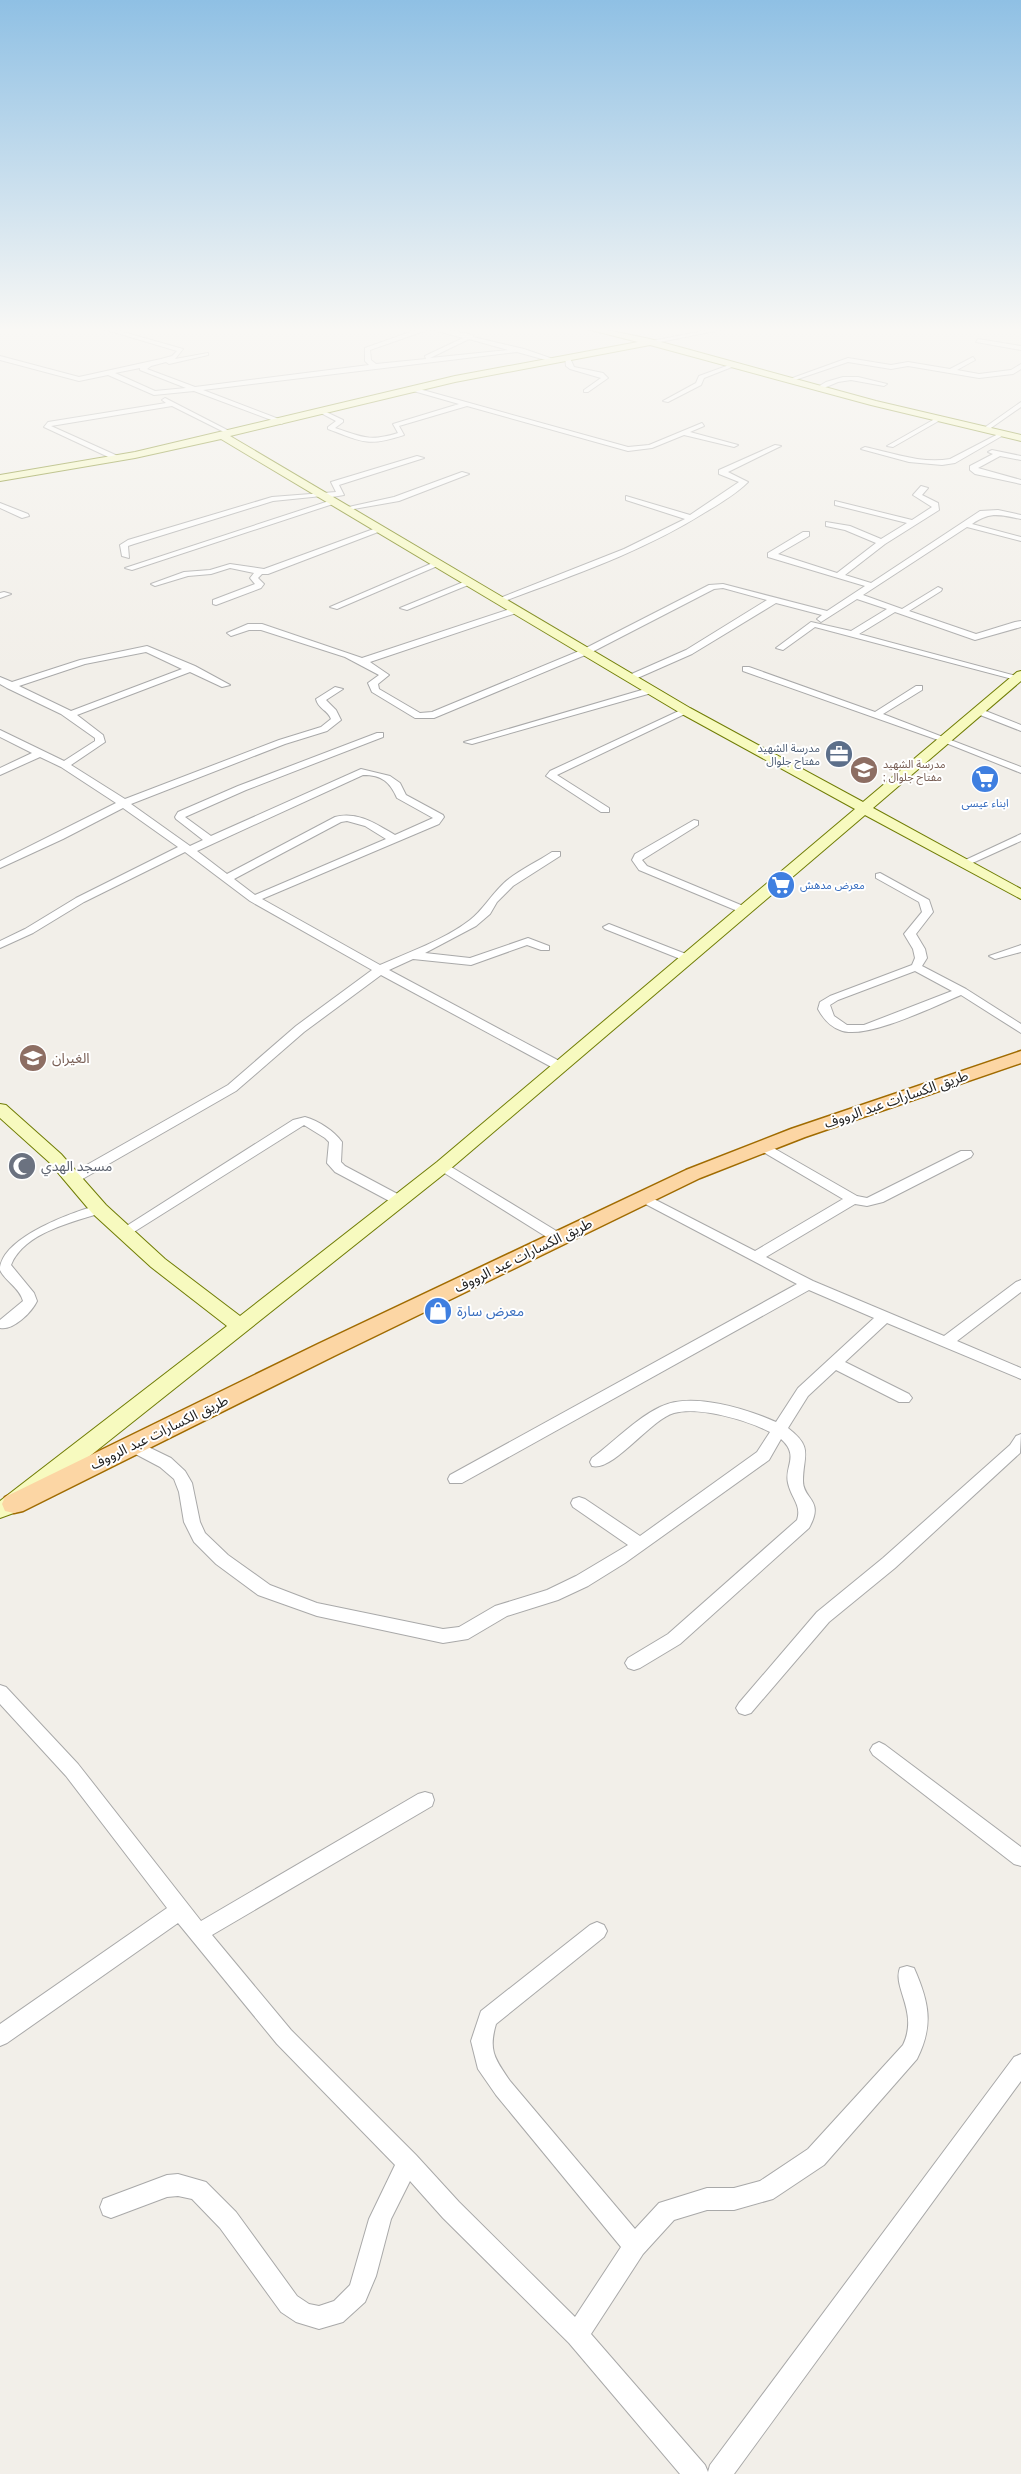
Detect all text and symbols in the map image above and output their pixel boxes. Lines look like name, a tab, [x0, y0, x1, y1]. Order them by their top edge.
office icon: مدرسة الشهيد مفتاح جلوال	[824, 739, 854, 769]
place label: مدرسة الشهيد مفتاح جلوال	[757, 741, 820, 769]
school or university icon: مدرسة الشهيد ; مفتاح جلوال	[849, 755, 879, 785]
place label: مدرسة الشهيد ; مفتاح جلوال	[883, 757, 946, 785]
supermarket icon: ابناء عيسى	[970, 764, 1000, 794]
place label: ابناء عيسى	[961, 796, 1009, 810]
supermarket icon: معرض مدهش	[766, 870, 796, 900]
place label: معرض مدهش	[800, 878, 865, 892]
school or university icon: الغيران	[18, 1043, 48, 1073]
place label: الغيران	[52, 1049, 90, 1067]
street label: طريق الكسارات عبد الرووف	[822, 1066, 971, 1133]
mosque icon: مسجد الهدي	[7, 1151, 37, 1181]
place label: مسجد الهدي	[41, 1157, 112, 1177]
street label: طريق الكسارات عبد الرووف	[451, 1214, 595, 1297]
shop icon: معرض سارة	[423, 1296, 453, 1326]
place label: معرض سارة	[457, 1302, 524, 1320]
street label: طريق الكسارات عبد الرووف	[87, 1391, 231, 1474]

